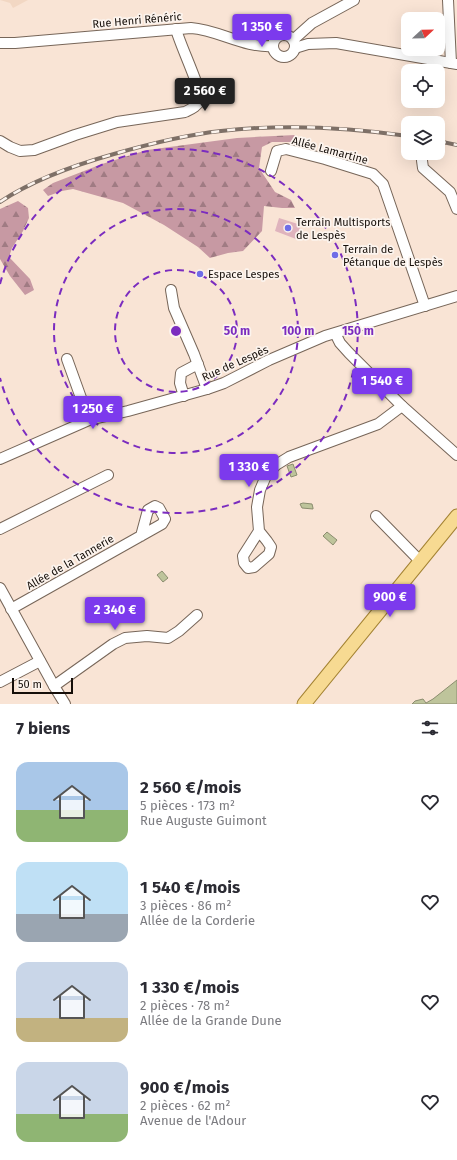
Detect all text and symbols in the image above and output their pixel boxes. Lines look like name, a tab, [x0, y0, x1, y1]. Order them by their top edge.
street label: Rue Henri Rénéric	[92, 10, 182, 31]
north arrow	[401, 12, 445, 56]
map controls	[401, 12, 445, 160]
pin: 1 350 €	[225, 14, 299, 48]
text: 1 350 €	[241, 19, 283, 34]
button: locate	[401, 64, 445, 108]
pin: 2 560 €	[168, 78, 242, 112]
text: 2 560 €	[184, 83, 226, 98]
button: layers	[401, 116, 445, 160]
street label: Allée Lamartine	[290, 134, 369, 167]
place label: Terrain Multisports de Lespès	[296, 216, 390, 242]
marker: Terrain Multisports de Lespès	[283, 223, 293, 233]
place label: Terrain de Pétanque de Lespès	[343, 243, 443, 269]
marker: Terrain de Pétanque de Lespès	[330, 250, 340, 260]
place label: Espace Lespes	[208, 268, 279, 281]
marker: Espace Lespes	[195, 269, 205, 279]
centre of rings	[169, 324, 183, 338]
text: 50 m	[224, 324, 250, 338]
text: 100 m	[282, 324, 314, 338]
text: 150 m	[342, 324, 374, 338]
street label: Rue de Lespès	[200, 343, 270, 384]
pin: 1 540 €	[345, 368, 419, 402]
text: 1 540 €	[361, 373, 403, 388]
pin: 1 250 €	[56, 396, 130, 430]
text: 1 250 €	[72, 401, 114, 416]
pin: 1 330 €	[212, 454, 286, 488]
text: 1 330 €	[228, 459, 270, 474]
street label: Allée de la Tannerie	[24, 532, 116, 593]
pin: 900 €	[362, 584, 418, 618]
text: 900 €	[373, 589, 407, 604]
pin: 2 340 €	[78, 597, 152, 631]
text: 2 340 €	[94, 602, 136, 617]
scale bar	[12, 676, 73, 695]
text: 50 m	[18, 678, 42, 691]
icon: filters	[419, 717, 441, 739]
text: 7 biens	[16, 718, 70, 739]
text: 2 560 €/mois	[140, 777, 241, 798]
icon: home	[48, 778, 96, 826]
icon: heart	[419, 791, 441, 813]
text: 5 pièces · 173 m²	[140, 798, 235, 813]
text: Rue Auguste Guimont	[140, 813, 267, 828]
text: 1 540 €/mois	[140, 877, 240, 898]
icon: home	[48, 878, 96, 926]
icon: heart	[419, 891, 441, 913]
text: 3 pièces · 86 m²	[140, 898, 231, 913]
text: Allée de la Corderie	[140, 913, 255, 928]
text: 1 330 €/mois	[140, 977, 239, 998]
icon: home	[48, 978, 96, 1026]
icon: heart	[419, 991, 441, 1013]
text: 2 pièces · 78 m²	[140, 998, 230, 1013]
text: Allée de la Grande Dune	[140, 1013, 282, 1028]
text: 900 €/mois	[140, 1077, 229, 1098]
icon: home	[48, 1078, 96, 1126]
icon: heart	[419, 1091, 441, 1113]
text: 2 pièces · 62 m²	[140, 1098, 230, 1113]
text: Avenue de l'Adour	[140, 1113, 246, 1128]

